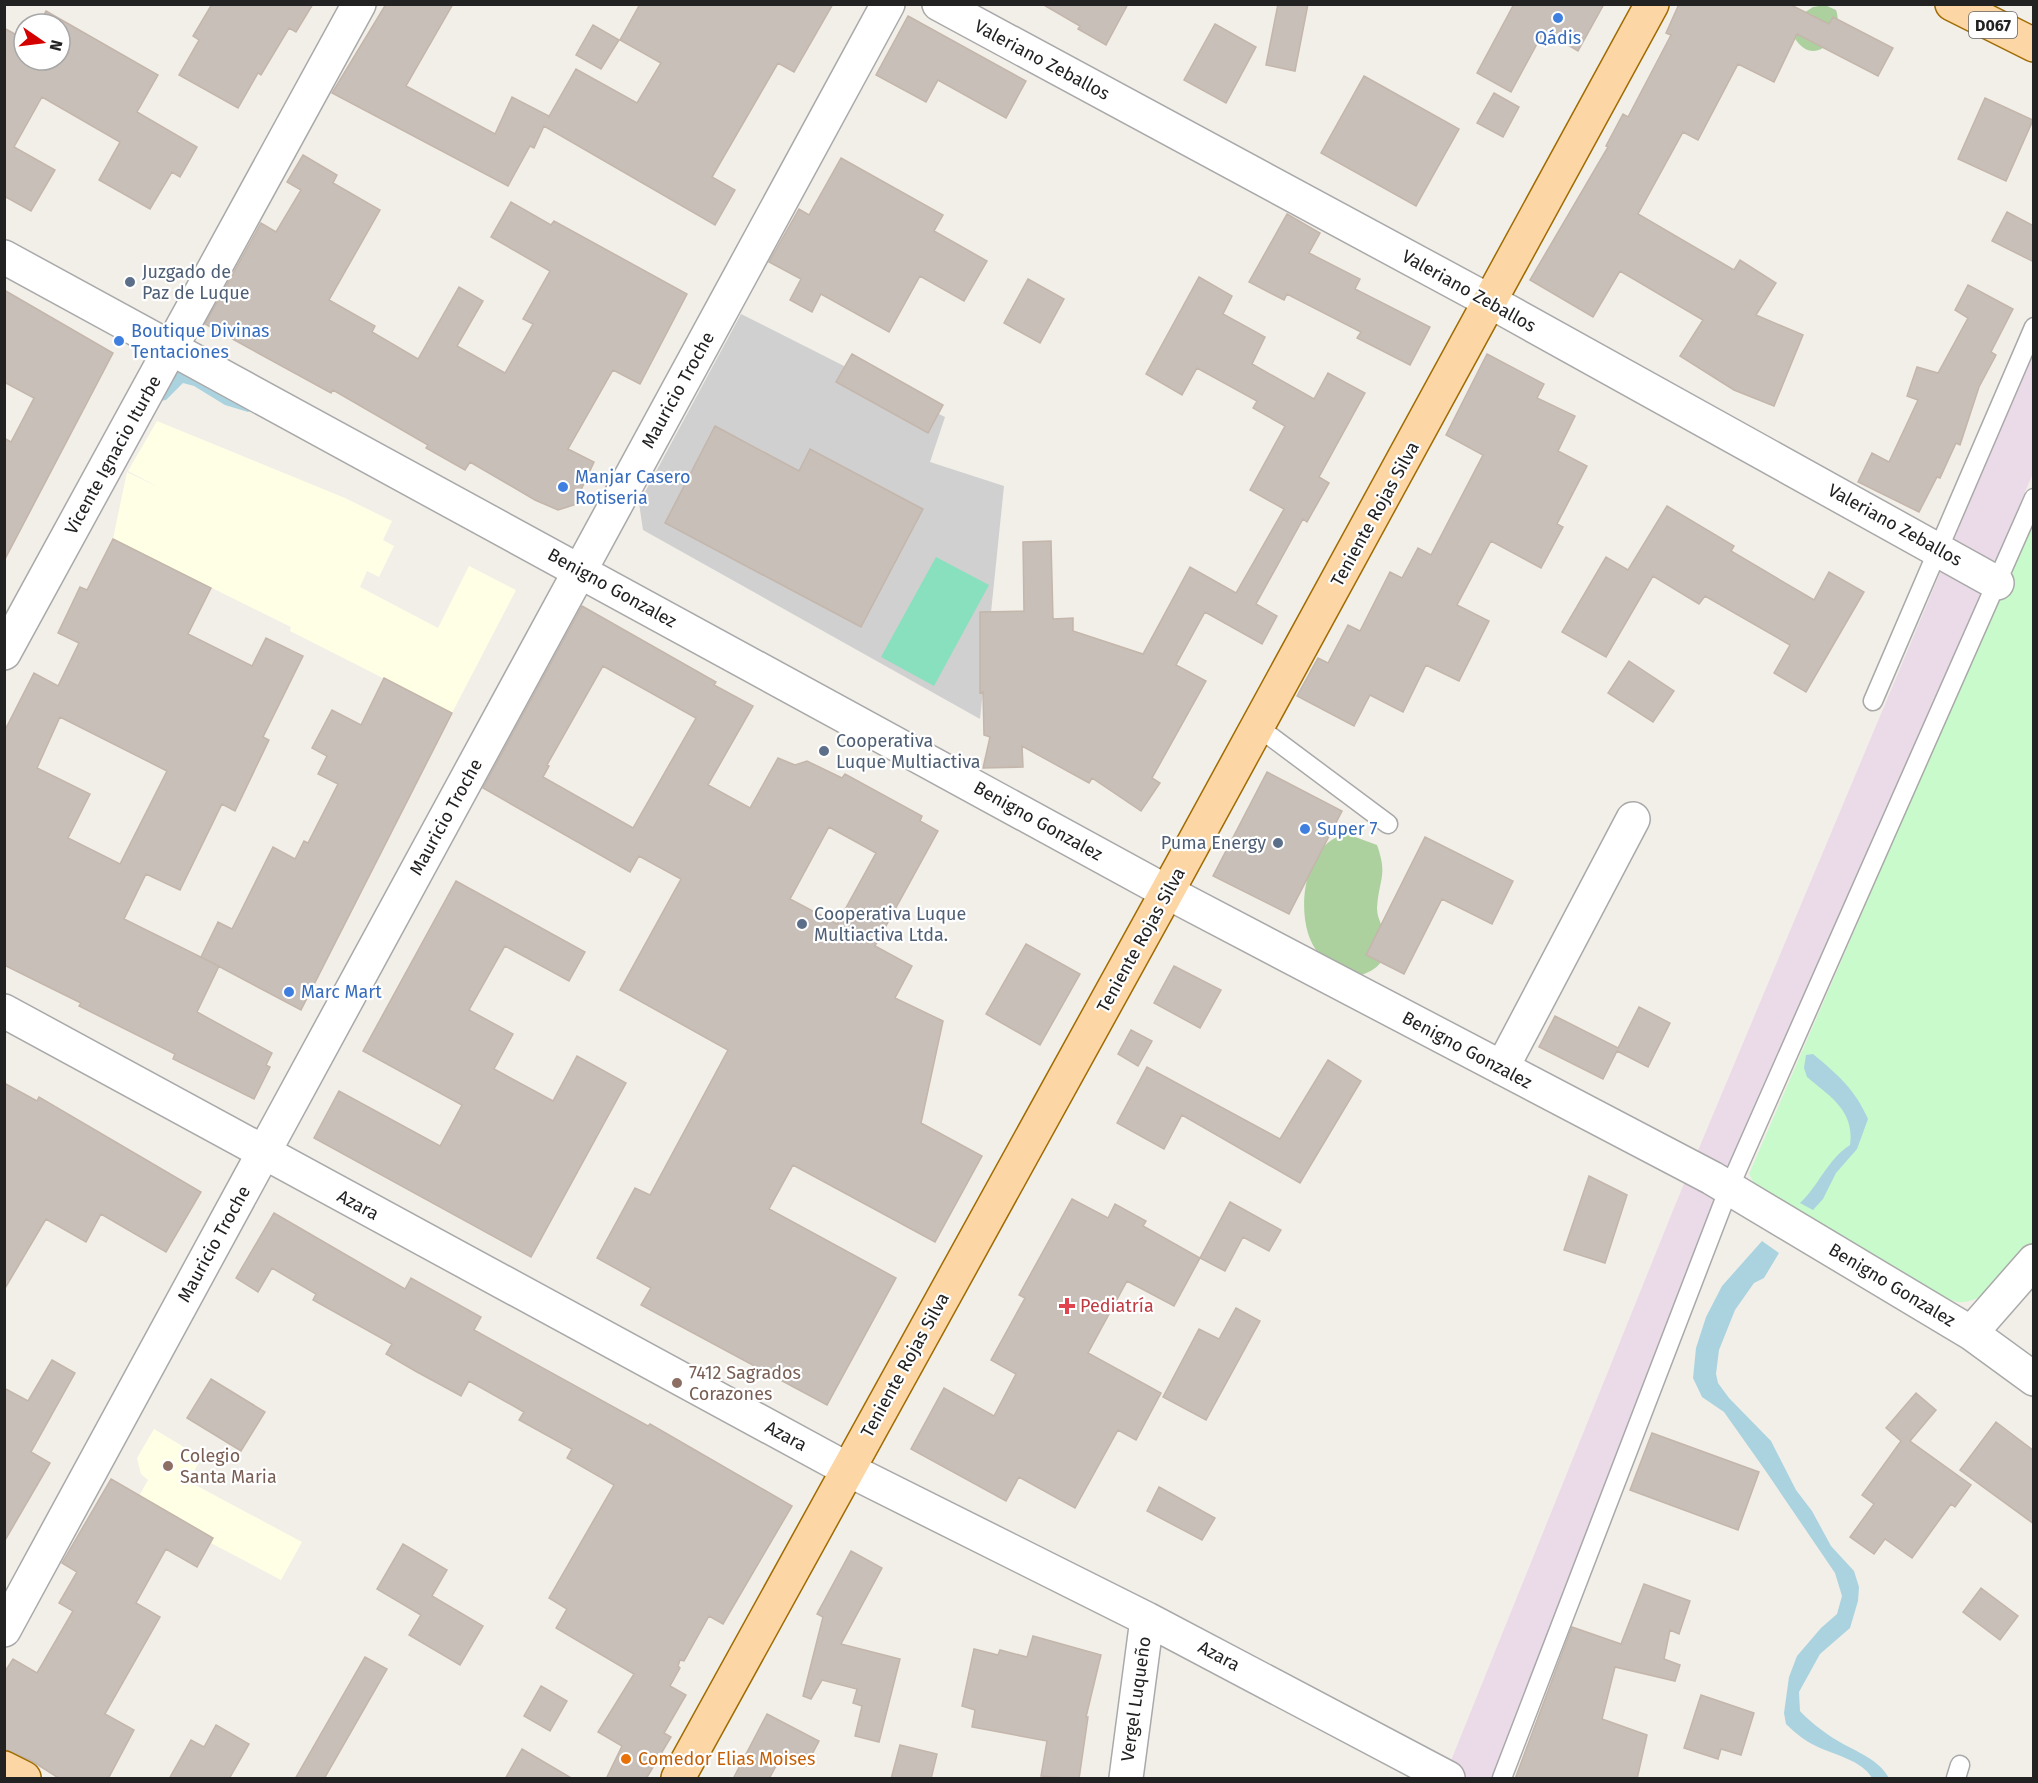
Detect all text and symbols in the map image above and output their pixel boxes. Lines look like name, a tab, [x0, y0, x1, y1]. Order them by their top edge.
marker: Qádis	[1551, 11, 1565, 25]
north arrow	[12, 12, 72, 72]
road number: D067	[1969, 12, 2017, 38]
street label: Valeriano Zeballos	[971, 15, 1113, 105]
place label: Qádis	[1535, 27, 1581, 49]
text: N	[46, 38, 67, 53]
street label: Valeriano Zeballos	[1398, 245, 1540, 337]
place label: Juzgado de Paz de Luque	[142, 261, 249, 304]
marker: Juzgado de Paz de Luque	[123, 275, 137, 289]
place label: Boutique Divinas Tentaciones	[131, 320, 270, 363]
street label: Mauricio Troche	[637, 328, 719, 452]
marker: Boutique Divinas Tentaciones	[112, 334, 126, 348]
street label: Vicente Ignacio Iturbe	[60, 372, 166, 538]
street label: Teniente Rojas Silva	[1326, 438, 1424, 590]
place label: Manjar Casero Rotiseria	[575, 466, 691, 509]
street label: Valeriano Zeballos	[1824, 479, 1966, 571]
marker: Manjar Casero Rotiseria	[556, 480, 570, 494]
street label: Benigno Gonzalez	[544, 543, 680, 633]
place label: Cooperativa Luque Multiactiva	[836, 730, 981, 773]
marker: Cooperativa Luque Multiactiva	[817, 744, 831, 758]
street label: Mauricio Troche	[405, 755, 487, 879]
street label: Benigno Gonzalez	[970, 776, 1106, 866]
place label: Super 7	[1317, 818, 1378, 840]
marker: Super 7	[1298, 822, 1312, 836]
place label: Puma Energy	[1161, 832, 1266, 854]
marker: Puma Energy	[1271, 836, 1285, 850]
street label: Teniente Rojas Silva	[1092, 864, 1190, 1016]
place label: Cooperativa Luque Multiactiva Ltda.	[814, 903, 966, 946]
marker: Cooperativa Luque Multiactiva Ltda.	[795, 917, 809, 931]
place label: Marc Mart	[301, 981, 382, 1003]
marker: Marc Mart	[282, 985, 296, 999]
street label: Benigno Gonzalez	[1398, 1007, 1536, 1094]
street label: Mauricio Troche	[173, 1182, 255, 1306]
street label: Azara	[333, 1185, 383, 1225]
street label: Benigno Gonzalez	[1825, 1239, 1959, 1332]
street label: Teniente Rojas Silva	[856, 1289, 954, 1441]
place label: Pediatría	[1080, 1295, 1154, 1317]
marker: Pediatría	[1058, 1297, 1076, 1315]
place label: 7412 Sagrados Corazones	[689, 1362, 801, 1405]
marker: 7412 Sagrados Corazones	[670, 1376, 684, 1390]
street label: Azara	[761, 1416, 811, 1456]
place label: Colegio Santa Maria	[180, 1445, 277, 1488]
marker: Colegio Santa Maria	[161, 1459, 175, 1473]
street label: Vergel Luqueño	[1116, 1635, 1156, 1763]
street label: Azara	[1194, 1636, 1244, 1676]
place label: Comedor Elias Moises	[638, 1748, 815, 1770]
marker: Comedor Elias Moises	[619, 1752, 633, 1766]

